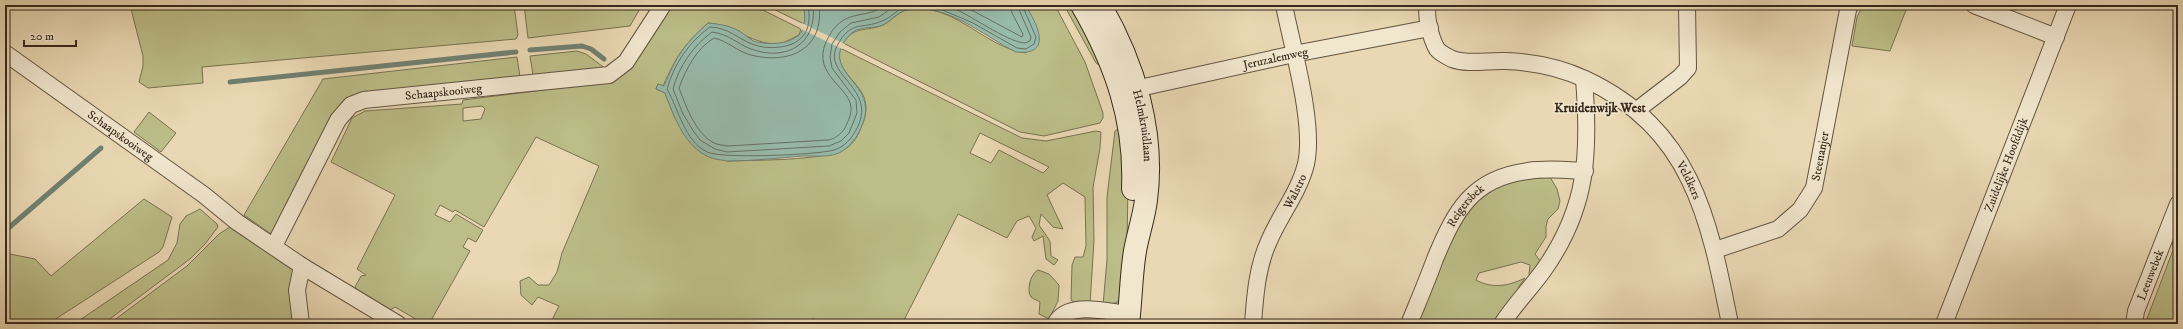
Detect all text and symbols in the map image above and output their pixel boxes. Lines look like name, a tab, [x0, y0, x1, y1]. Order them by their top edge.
scale bar	[24, 22, 76, 48]
text: 20 m	[30, 29, 54, 44]
street label: Jeruzalemweg	[1241, 44, 1309, 73]
street label: Schaapskooiweg	[404, 80, 483, 103]
street label: Helmkruidlaan	[1129, 88, 1156, 163]
district label: Kruidenwijk West	[1554, 100, 1647, 117]
street label: Schaapskooiweg	[85, 107, 156, 164]
street label: Zuidelijke Hoofddijk	[1981, 115, 2031, 214]
street label: Steenanjer	[1808, 130, 1832, 182]
street label: Veldkers	[1673, 157, 1705, 202]
street label: Walstro	[1279, 172, 1310, 212]
street label: Reigersbek	[1443, 181, 1487, 230]
street label: Leeuwebek	[2133, 247, 2167, 303]

